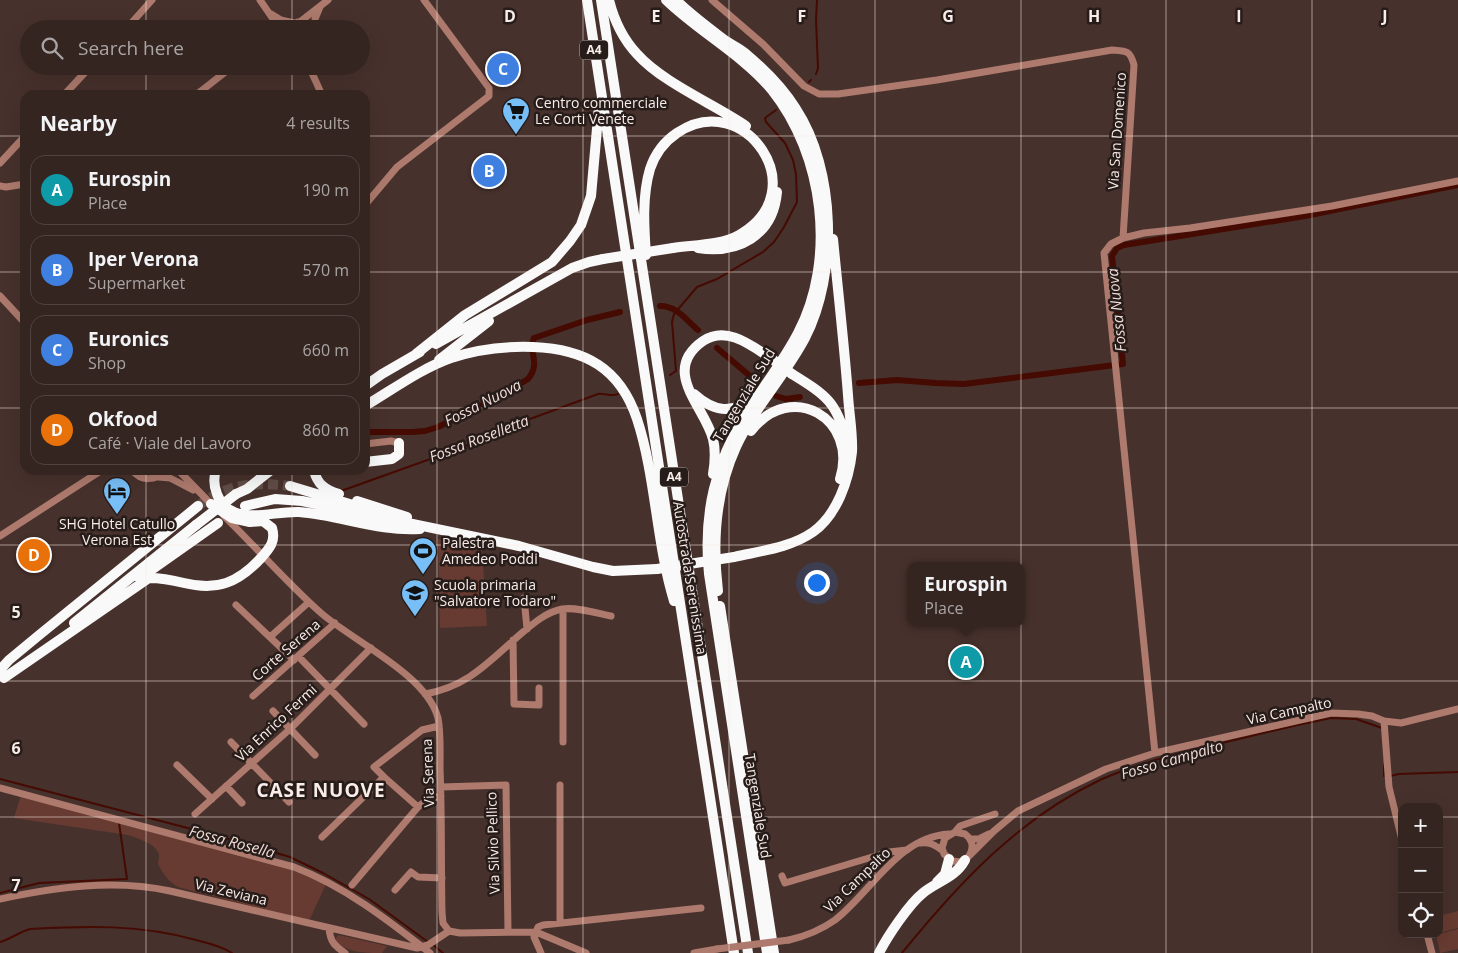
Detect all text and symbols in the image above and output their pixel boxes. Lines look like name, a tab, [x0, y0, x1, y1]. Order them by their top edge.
text: D	[504, 5, 516, 27]
text: E	[652, 5, 661, 27]
text: F	[798, 5, 806, 27]
text: G	[942, 5, 954, 27]
text: H	[1088, 5, 1100, 27]
text: I	[1236, 5, 1242, 27]
text: J	[1380, 5, 1388, 27]
search box	[20, 20, 370, 75]
icon: search	[38, 34, 66, 62]
text: Search here	[78, 35, 184, 61]
road number: A4	[580, 40, 608, 60]
pin: C	[487, 50, 519, 88]
street label: Via San Domenico	[1103, 72, 1130, 190]
place label: Centro commerciale Le Corti Venete	[535, 93, 667, 128]
supermarket icon: Centro commerciale Le Corti Venete	[501, 96, 531, 135]
text: Nearby	[40, 109, 117, 137]
text: 4 results	[286, 112, 350, 134]
pin: B	[473, 152, 505, 190]
text: Eurospin	[88, 166, 171, 192]
text: A	[51, 179, 63, 201]
text: 190 m	[303, 179, 349, 201]
text: Place	[88, 192, 127, 214]
text: Iper Verona	[88, 246, 199, 272]
text: B	[52, 259, 62, 281]
text: 570 m	[303, 259, 349, 281]
water label: Fossa Nuova	[1102, 267, 1130, 353]
text: Supermarket	[88, 272, 185, 294]
text: Euronics	[88, 326, 169, 352]
text: C	[52, 339, 62, 361]
text: 660 m	[303, 339, 349, 361]
street label: Tangenziale Sud	[708, 344, 779, 445]
text: Shop	[88, 352, 126, 374]
water label: Fossa Nuova	[441, 374, 525, 430]
text: Okfood	[88, 406, 158, 432]
water label: Fossa Roselletta	[426, 410, 532, 466]
text: D	[51, 419, 63, 441]
text: 860 m	[303, 419, 349, 441]
text: Café · Viale del Lavoro	[88, 432, 252, 454]
road number: A4	[660, 468, 688, 487]
hotel icon: SHG Hotel Catullo Verona Est	[102, 476, 132, 515]
street label: Autostrada Serenissima	[669, 500, 712, 656]
place label: SHG Hotel Catullo Verona Est	[59, 514, 175, 549]
place label: Palestra Amedeo Poddi	[442, 533, 538, 568]
pin: D	[18, 536, 50, 574]
sports icon: Palestra Amedeo Poddi	[408, 536, 438, 575]
popup	[907, 562, 1025, 627]
your location	[804, 570, 830, 596]
text: Eurospin	[924, 571, 1008, 597]
place label: Scuola primaria "Salvatore Todaro"	[434, 575, 556, 610]
school or university icon: Scuola primaria "Salvatore Todaro"	[400, 578, 430, 617]
text: Place	[924, 597, 964, 619]
text: 5	[11, 601, 21, 623]
street label: Corte Serena	[247, 615, 324, 685]
pin: A	[950, 643, 982, 681]
street label: Via Enrico Fermi	[231, 680, 321, 765]
street label: Via Campalto	[1245, 692, 1333, 729]
water label: Fosso Campalto	[1118, 735, 1225, 783]
text: 6	[11, 737, 21, 759]
street label: Via Serena	[417, 738, 438, 808]
street label: Tangenziale Sud	[741, 752, 776, 860]
district label: CASE NUOVE	[256, 777, 386, 803]
street label: Via Silvio Pellico	[481, 791, 504, 895]
map controls	[1398, 803, 1443, 938]
button: +	[1398, 803, 1443, 848]
water label: Fossa Rosella	[187, 820, 278, 862]
street label: Via Campalto	[819, 843, 894, 916]
button: −	[1398, 848, 1443, 893]
text: 7	[11, 874, 21, 896]
street label: Via Zeviana	[193, 874, 269, 909]
button: locate	[1398, 893, 1443, 938]

